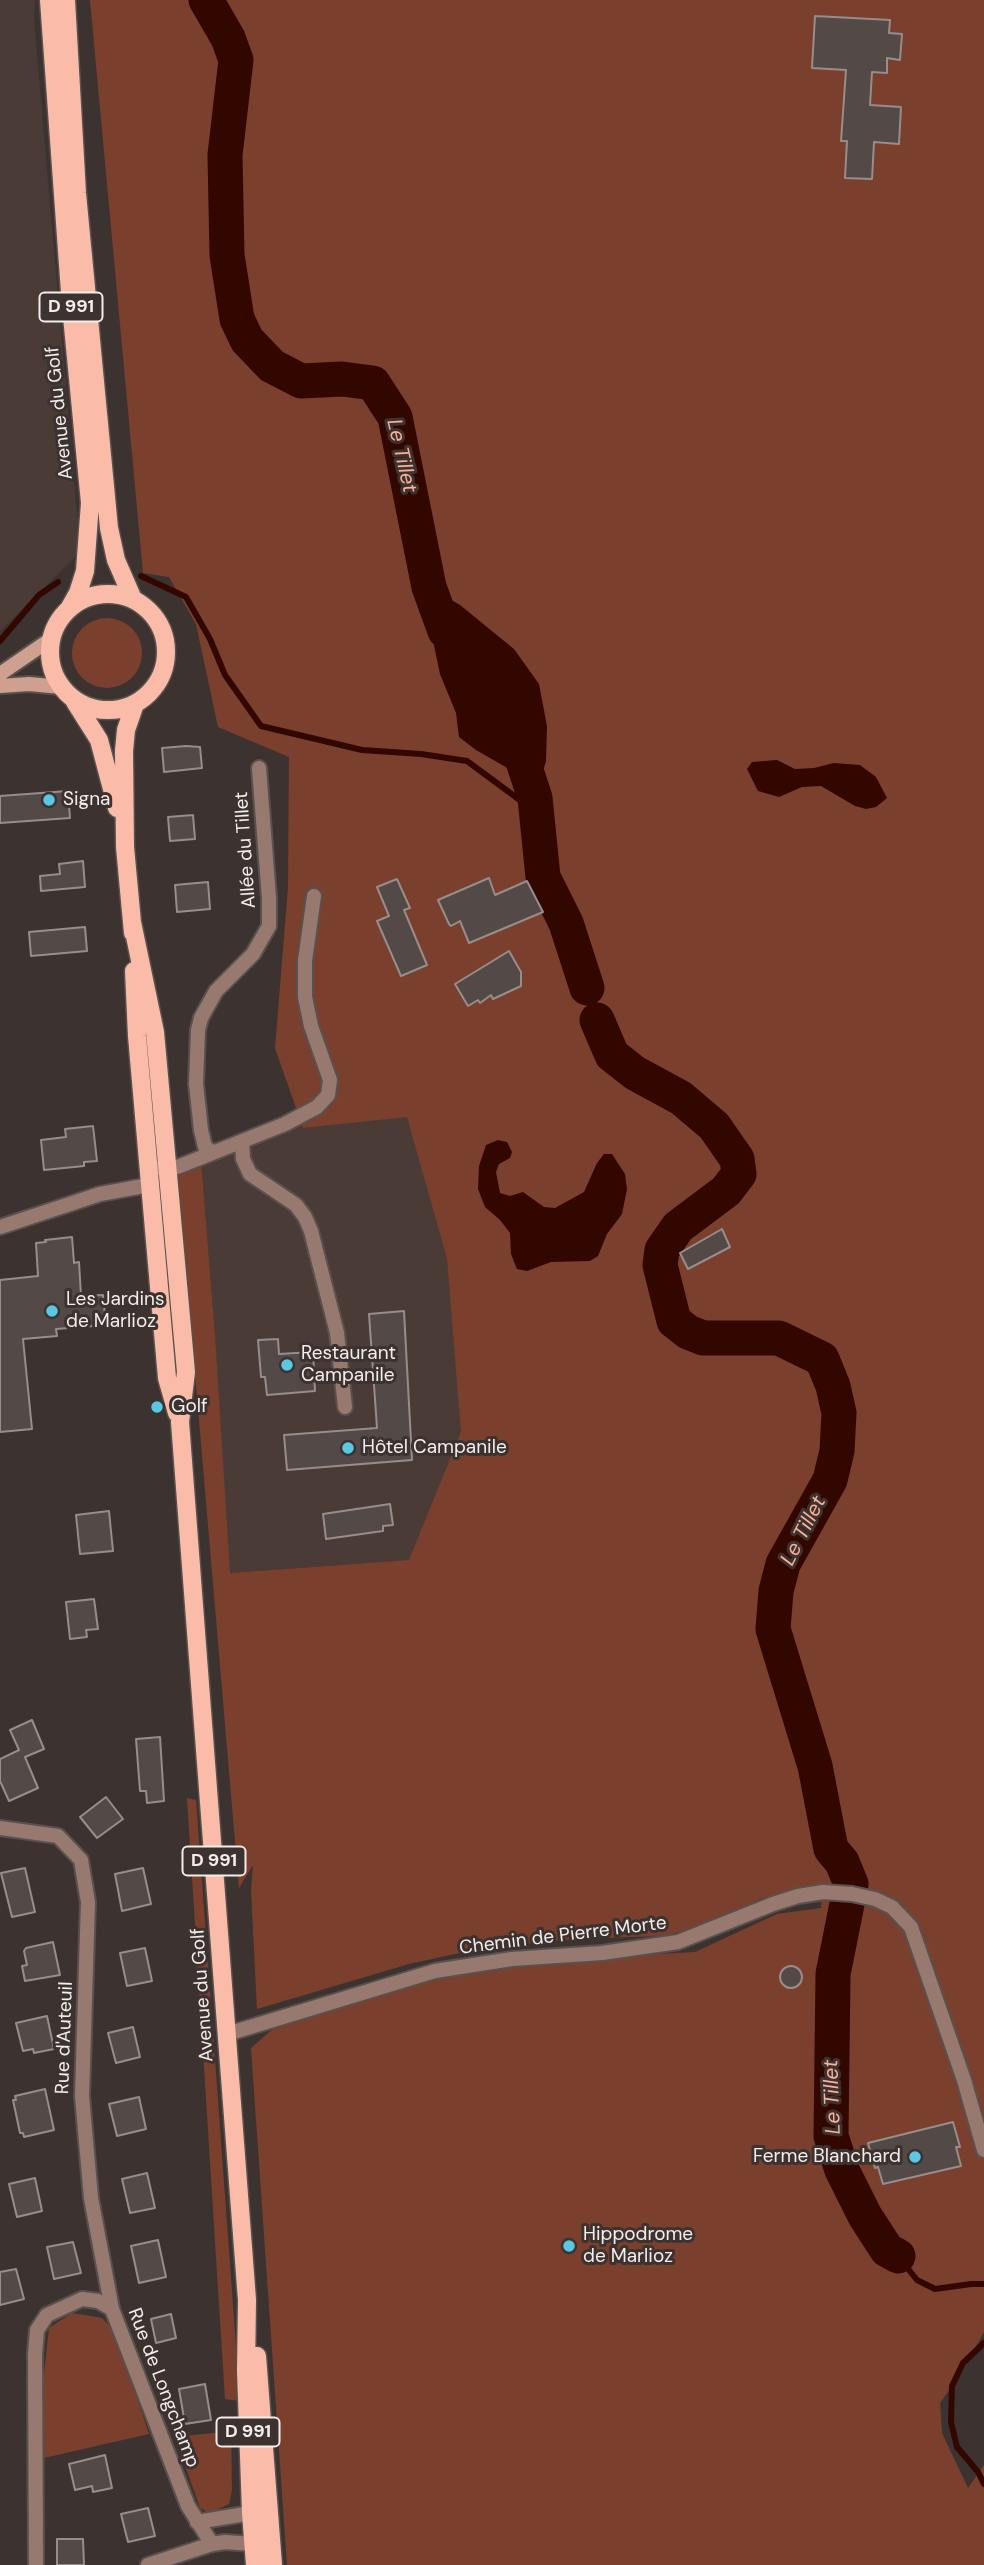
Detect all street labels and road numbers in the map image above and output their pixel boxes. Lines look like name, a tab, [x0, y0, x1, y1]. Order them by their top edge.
road number: D 991	[40, 292, 102, 321]
street label: Avenue du Golf	[42, 345, 78, 481]
street label: Allée du Tillet	[231, 791, 261, 909]
road number: D 991	[182, 1846, 246, 1875]
street label: Chemin de Pierre Morte	[458, 1912, 668, 1960]
street label: Avenue du Golf	[187, 1927, 219, 2063]
street label: Rue d'Auteuil	[52, 1981, 78, 2095]
street label: Rue de Longchamp	[122, 2305, 204, 2471]
road number: D 991	[216, 2418, 280, 2446]

